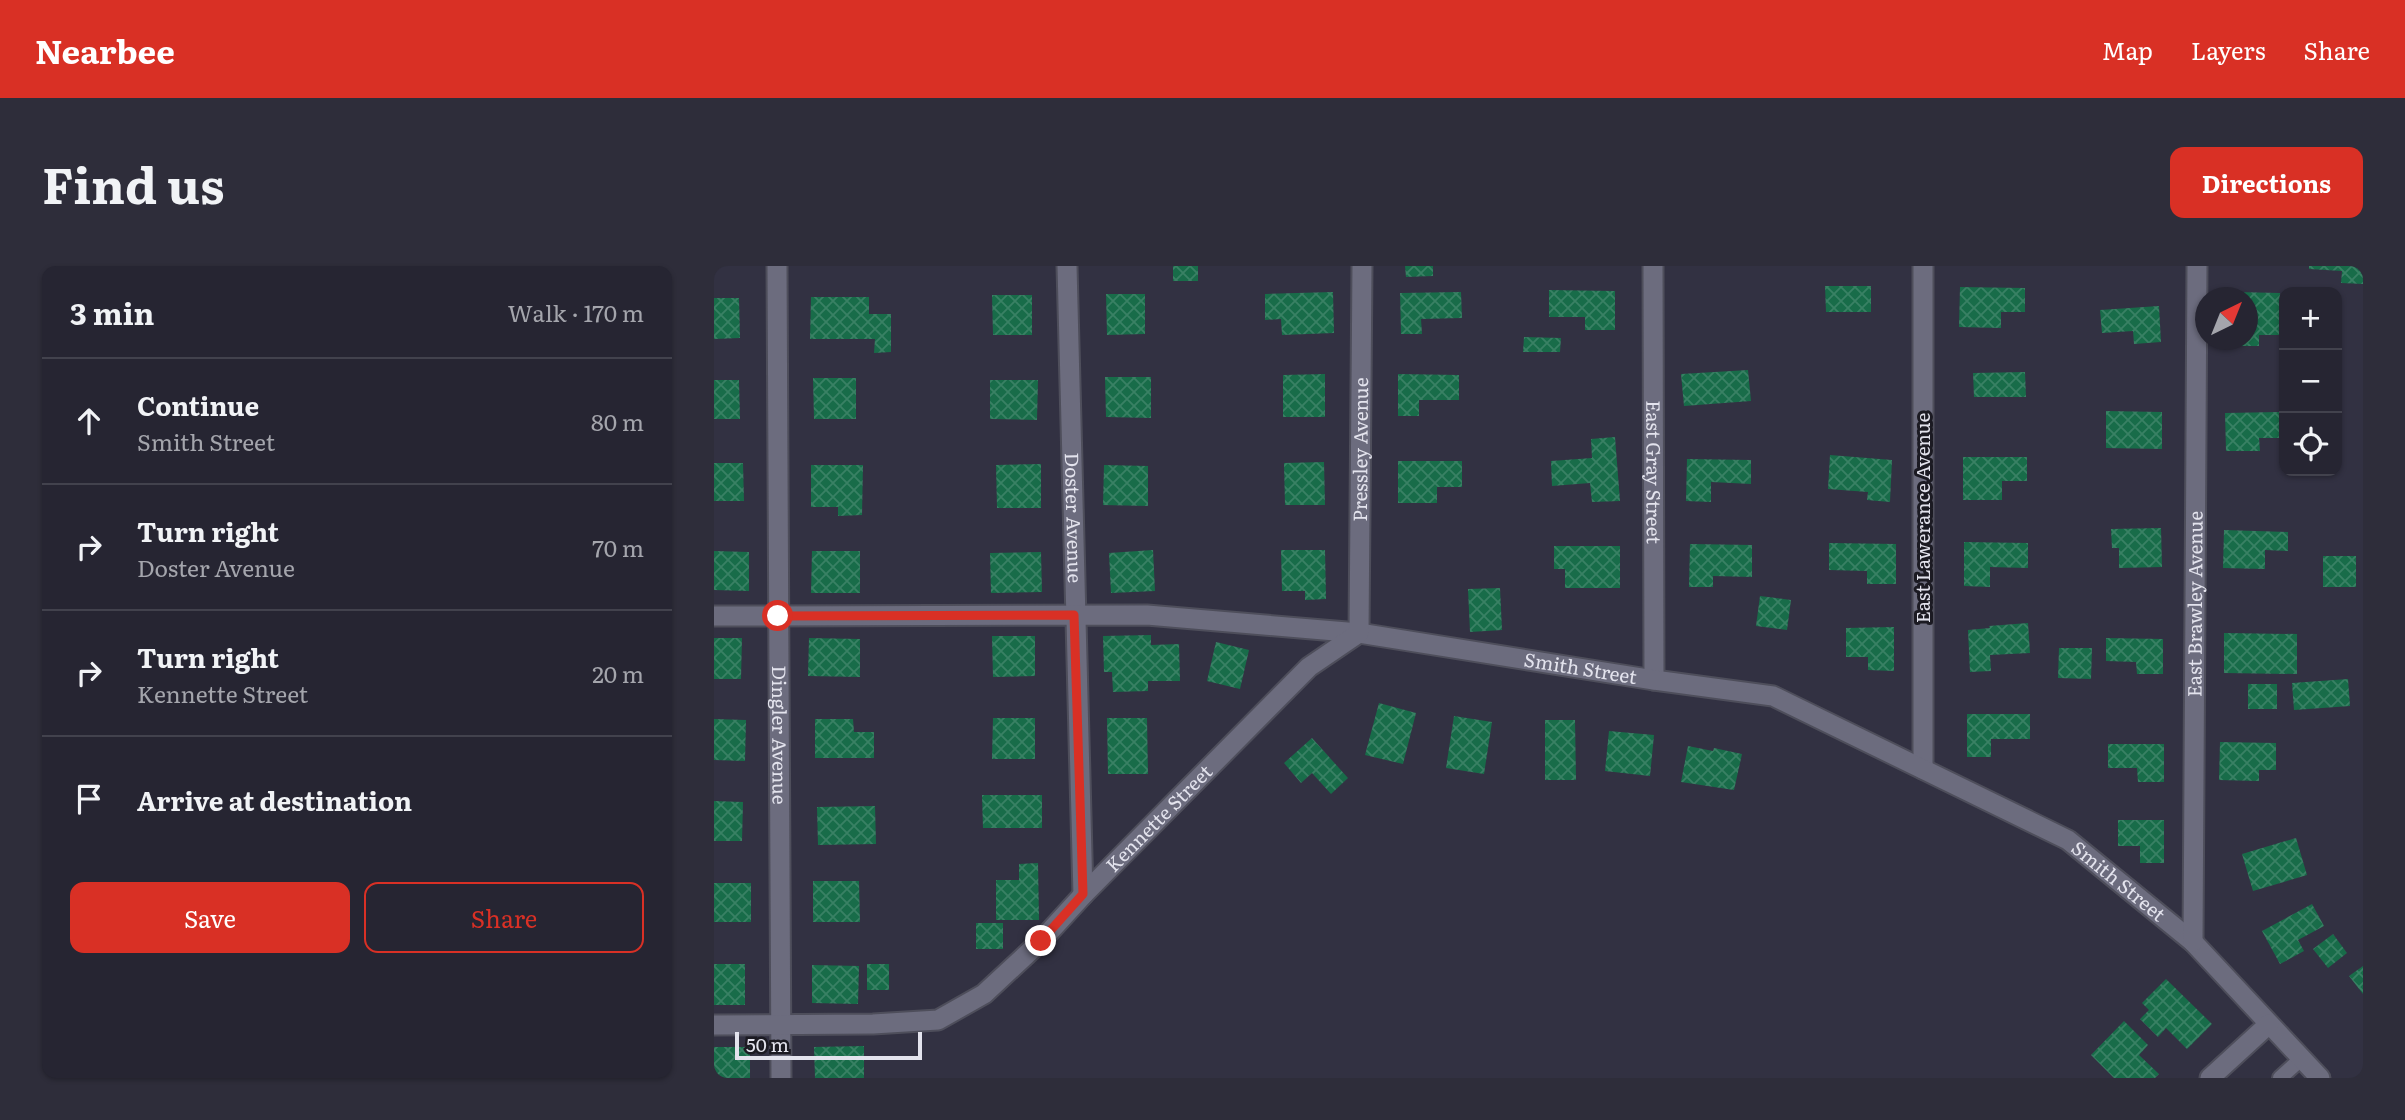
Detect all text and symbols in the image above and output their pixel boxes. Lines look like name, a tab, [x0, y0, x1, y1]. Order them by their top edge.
text: Nearbee	[35, 25, 175, 74]
text: Map	[2102, 32, 2153, 67]
text: Layers	[2191, 32, 2265, 67]
text: Share	[2303, 32, 2370, 67]
text: Find us	[42, 146, 225, 219]
button: Directions	[2170, 147, 2363, 218]
north arrow	[2195, 287, 2258, 350]
map controls	[2279, 287, 2342, 476]
button: +	[2279, 287, 2342, 350]
text: 3 min	[70, 290, 154, 334]
text: Walk · 170 m	[508, 295, 644, 329]
button: −	[2279, 350, 2342, 413]
street label: Pressley Avenue	[1345, 377, 1374, 522]
text: Continue	[137, 385, 259, 424]
street label: East Gray Street	[1640, 400, 1669, 544]
icon: ahead	[70, 402, 108, 440]
text: 80 m	[591, 404, 644, 438]
street label: East Lawerance Avenue	[1908, 413, 1936, 623]
button: locate	[2279, 413, 2342, 476]
text: Smith Street	[137, 424, 275, 458]
street label: Doster Avenue	[1059, 452, 1090, 584]
text: Turn right	[137, 511, 279, 550]
street label: East Brawley Avenue	[2179, 511, 2209, 697]
icon: right	[70, 528, 108, 566]
text: 70 m	[592, 530, 644, 564]
text: Doster Avenue	[137, 550, 295, 584]
route start	[762, 600, 793, 631]
text: Turn right	[137, 637, 279, 676]
street label: Smith Street	[1522, 644, 1639, 690]
icon: right	[70, 654, 108, 692]
text: 20 m	[592, 656, 644, 690]
street label: Dingler Avenue	[766, 665, 795, 805]
text: Kennette Street	[137, 676, 308, 710]
street label: Kennette Street	[1099, 757, 1218, 878]
icon: arrive	[70, 780, 108, 818]
text: Arrive at destination	[137, 780, 412, 819]
street label: Smith Street	[2066, 834, 2172, 928]
button: Save	[70, 882, 350, 953]
button: Share	[364, 882, 644, 953]
route end	[1025, 925, 1056, 956]
scale bar	[735, 1029, 922, 1061]
text: 50 m	[746, 1030, 789, 1058]

